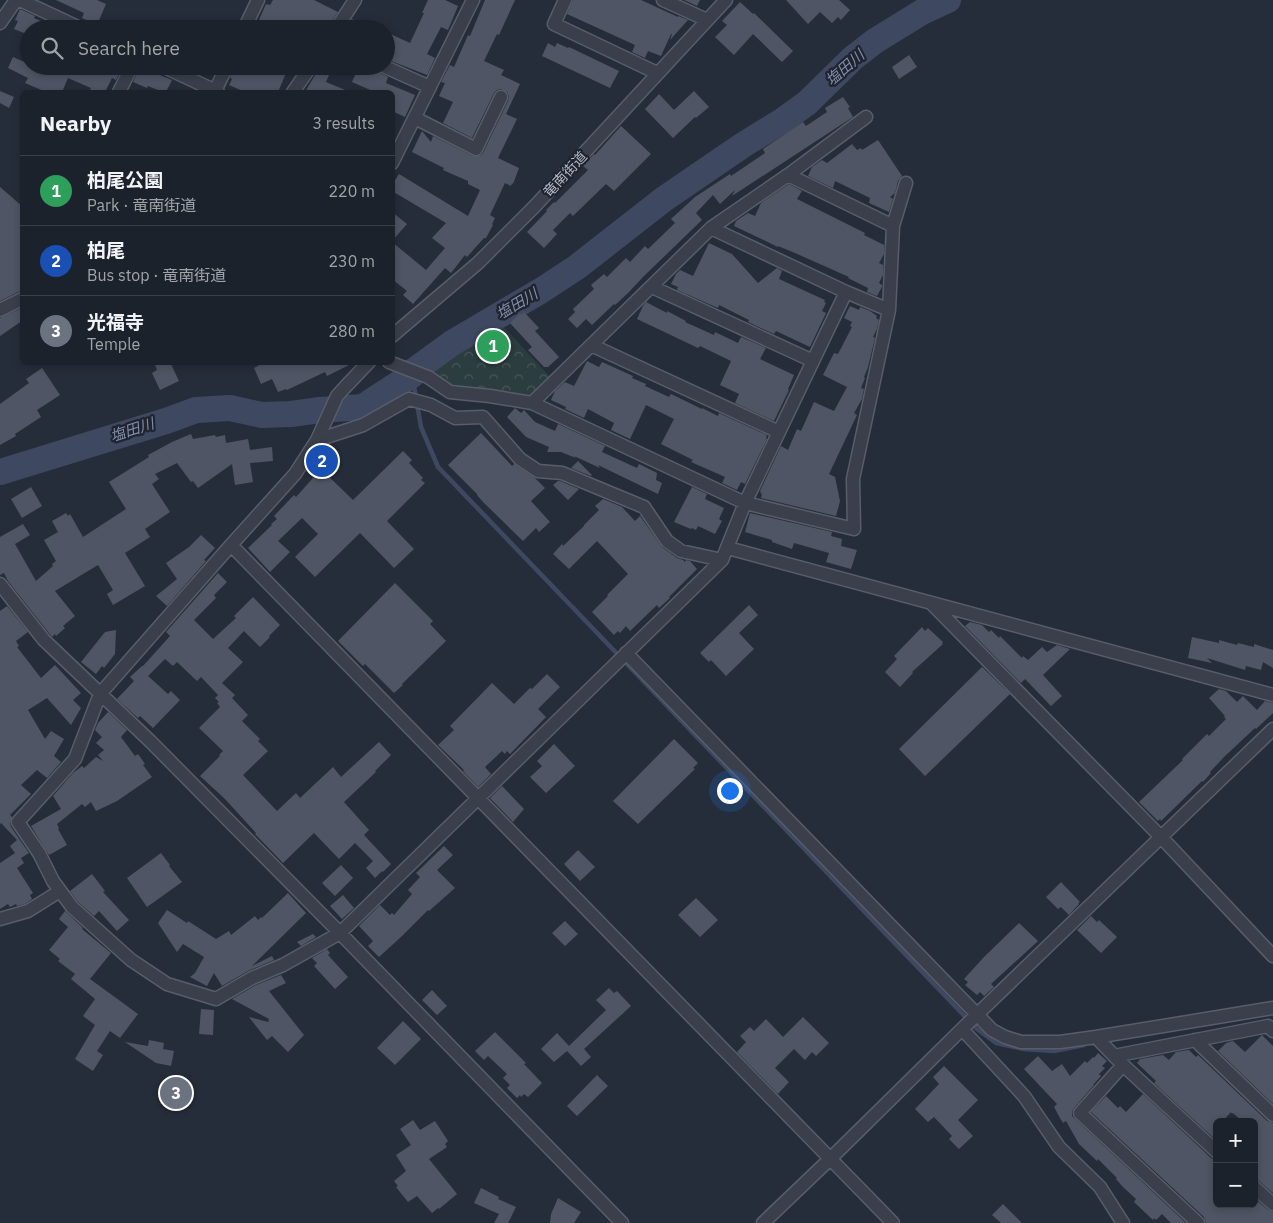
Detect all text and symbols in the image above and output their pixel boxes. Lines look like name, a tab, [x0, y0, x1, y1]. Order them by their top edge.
search box	[20, 20, 395, 75]
icon: search	[38, 34, 66, 62]
text: Search here	[78, 36, 180, 60]
water label: 塩田川	[821, 44, 869, 90]
text: Nearby	[40, 109, 111, 137]
text: 3 results	[312, 113, 375, 133]
street label: 竜南街道	[539, 147, 591, 201]
text: 柏尾公園	[87, 168, 163, 192]
text: 1	[51, 181, 61, 201]
text: 220 m	[328, 181, 375, 201]
text: Park · 竜南街道	[87, 195, 196, 215]
text: 柏尾	[87, 238, 125, 262]
text: 2	[51, 251, 61, 271]
text: 230 m	[328, 251, 375, 271]
text: Bus stop · 竜南街道	[87, 265, 226, 285]
water label: 塩田川	[493, 283, 543, 323]
text: 光福寺	[87, 310, 144, 334]
text: 3	[51, 321, 61, 341]
text: 280 m	[328, 321, 375, 341]
pin: 1	[477, 327, 509, 365]
text: Temple	[87, 334, 140, 354]
water label: 塩田川	[108, 413, 158, 446]
pin: 2	[306, 442, 338, 480]
your location	[717, 778, 743, 804]
pin: 3	[160, 1074, 192, 1112]
map controls	[1213, 1118, 1258, 1208]
button: +	[1213, 1118, 1258, 1163]
button: −	[1213, 1163, 1258, 1208]

